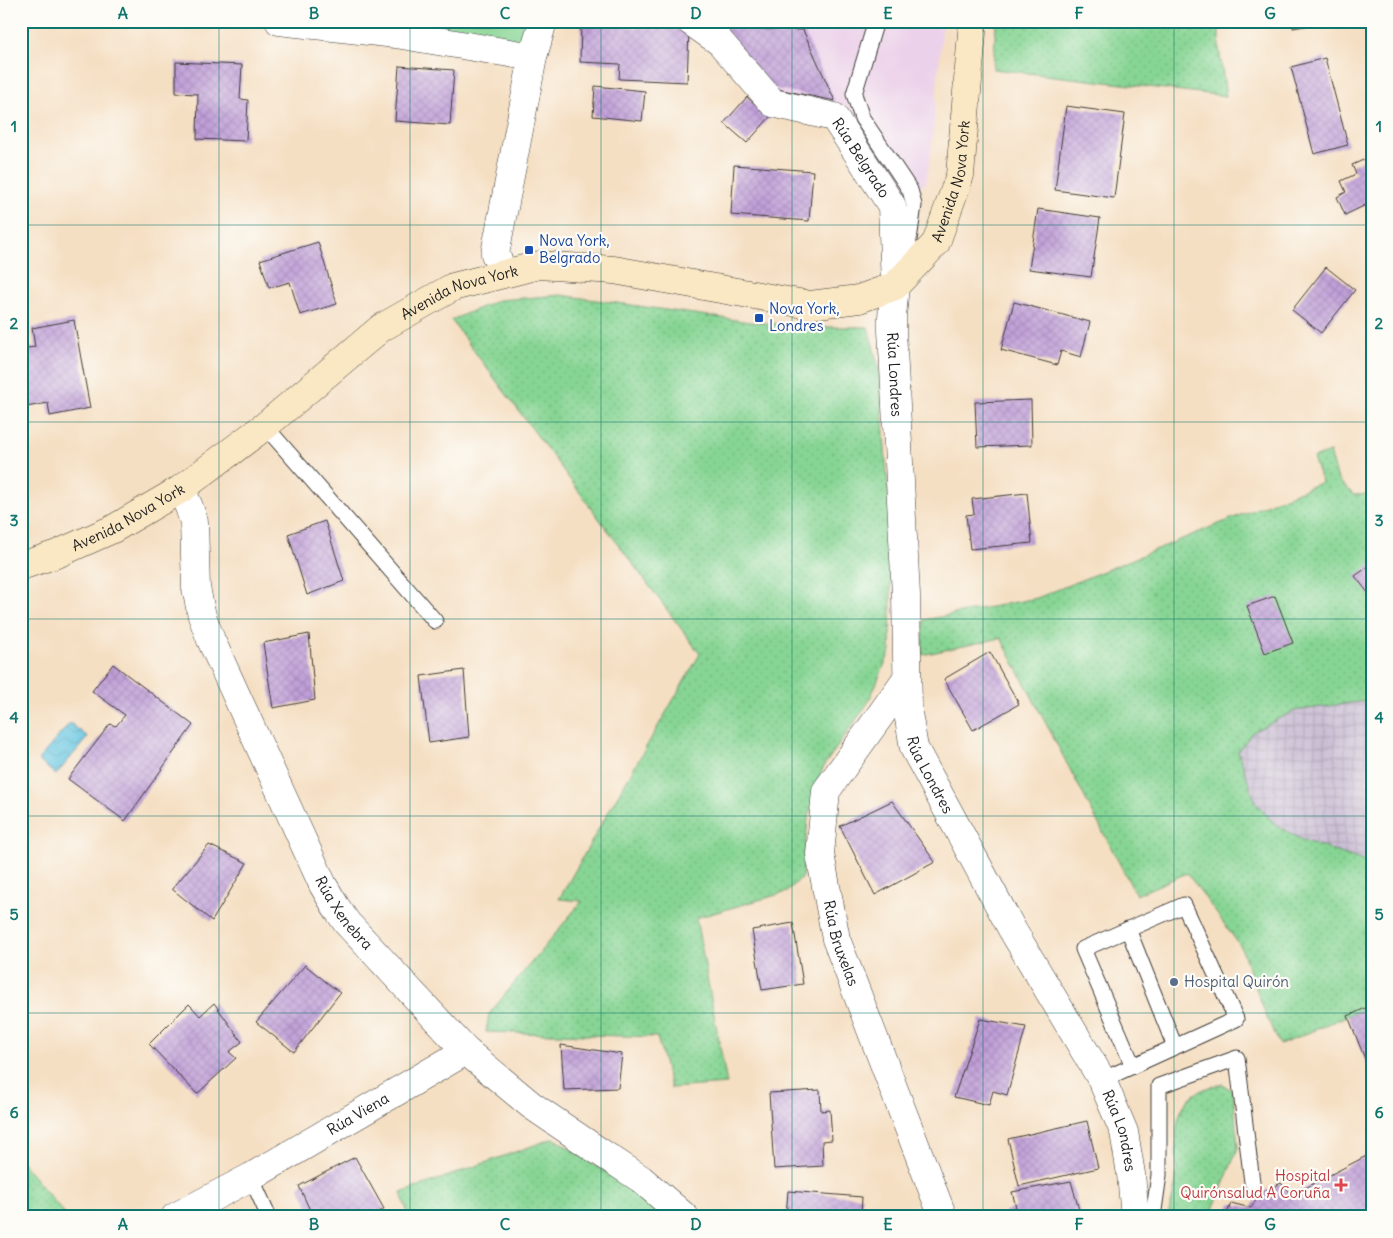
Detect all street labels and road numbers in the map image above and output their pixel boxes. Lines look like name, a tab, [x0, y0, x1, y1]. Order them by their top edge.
street label: Rúa Belgrado	[828, 114, 894, 201]
street label: Avenida Nova York	[927, 119, 974, 245]
street label: Avenida Nova York	[397, 261, 520, 324]
street label: Rúa Londres	[883, 332, 907, 418]
street label: Avenida Nova York	[69, 479, 188, 555]
street label: Rúa Londres	[903, 735, 958, 817]
street label: Rúa Xenebra	[311, 873, 377, 954]
street label: Rúa Bruxelas	[820, 899, 863, 989]
street label: Rúa Londres	[1098, 1087, 1140, 1173]
street label: Rúa Viena	[324, 1088, 393, 1139]

